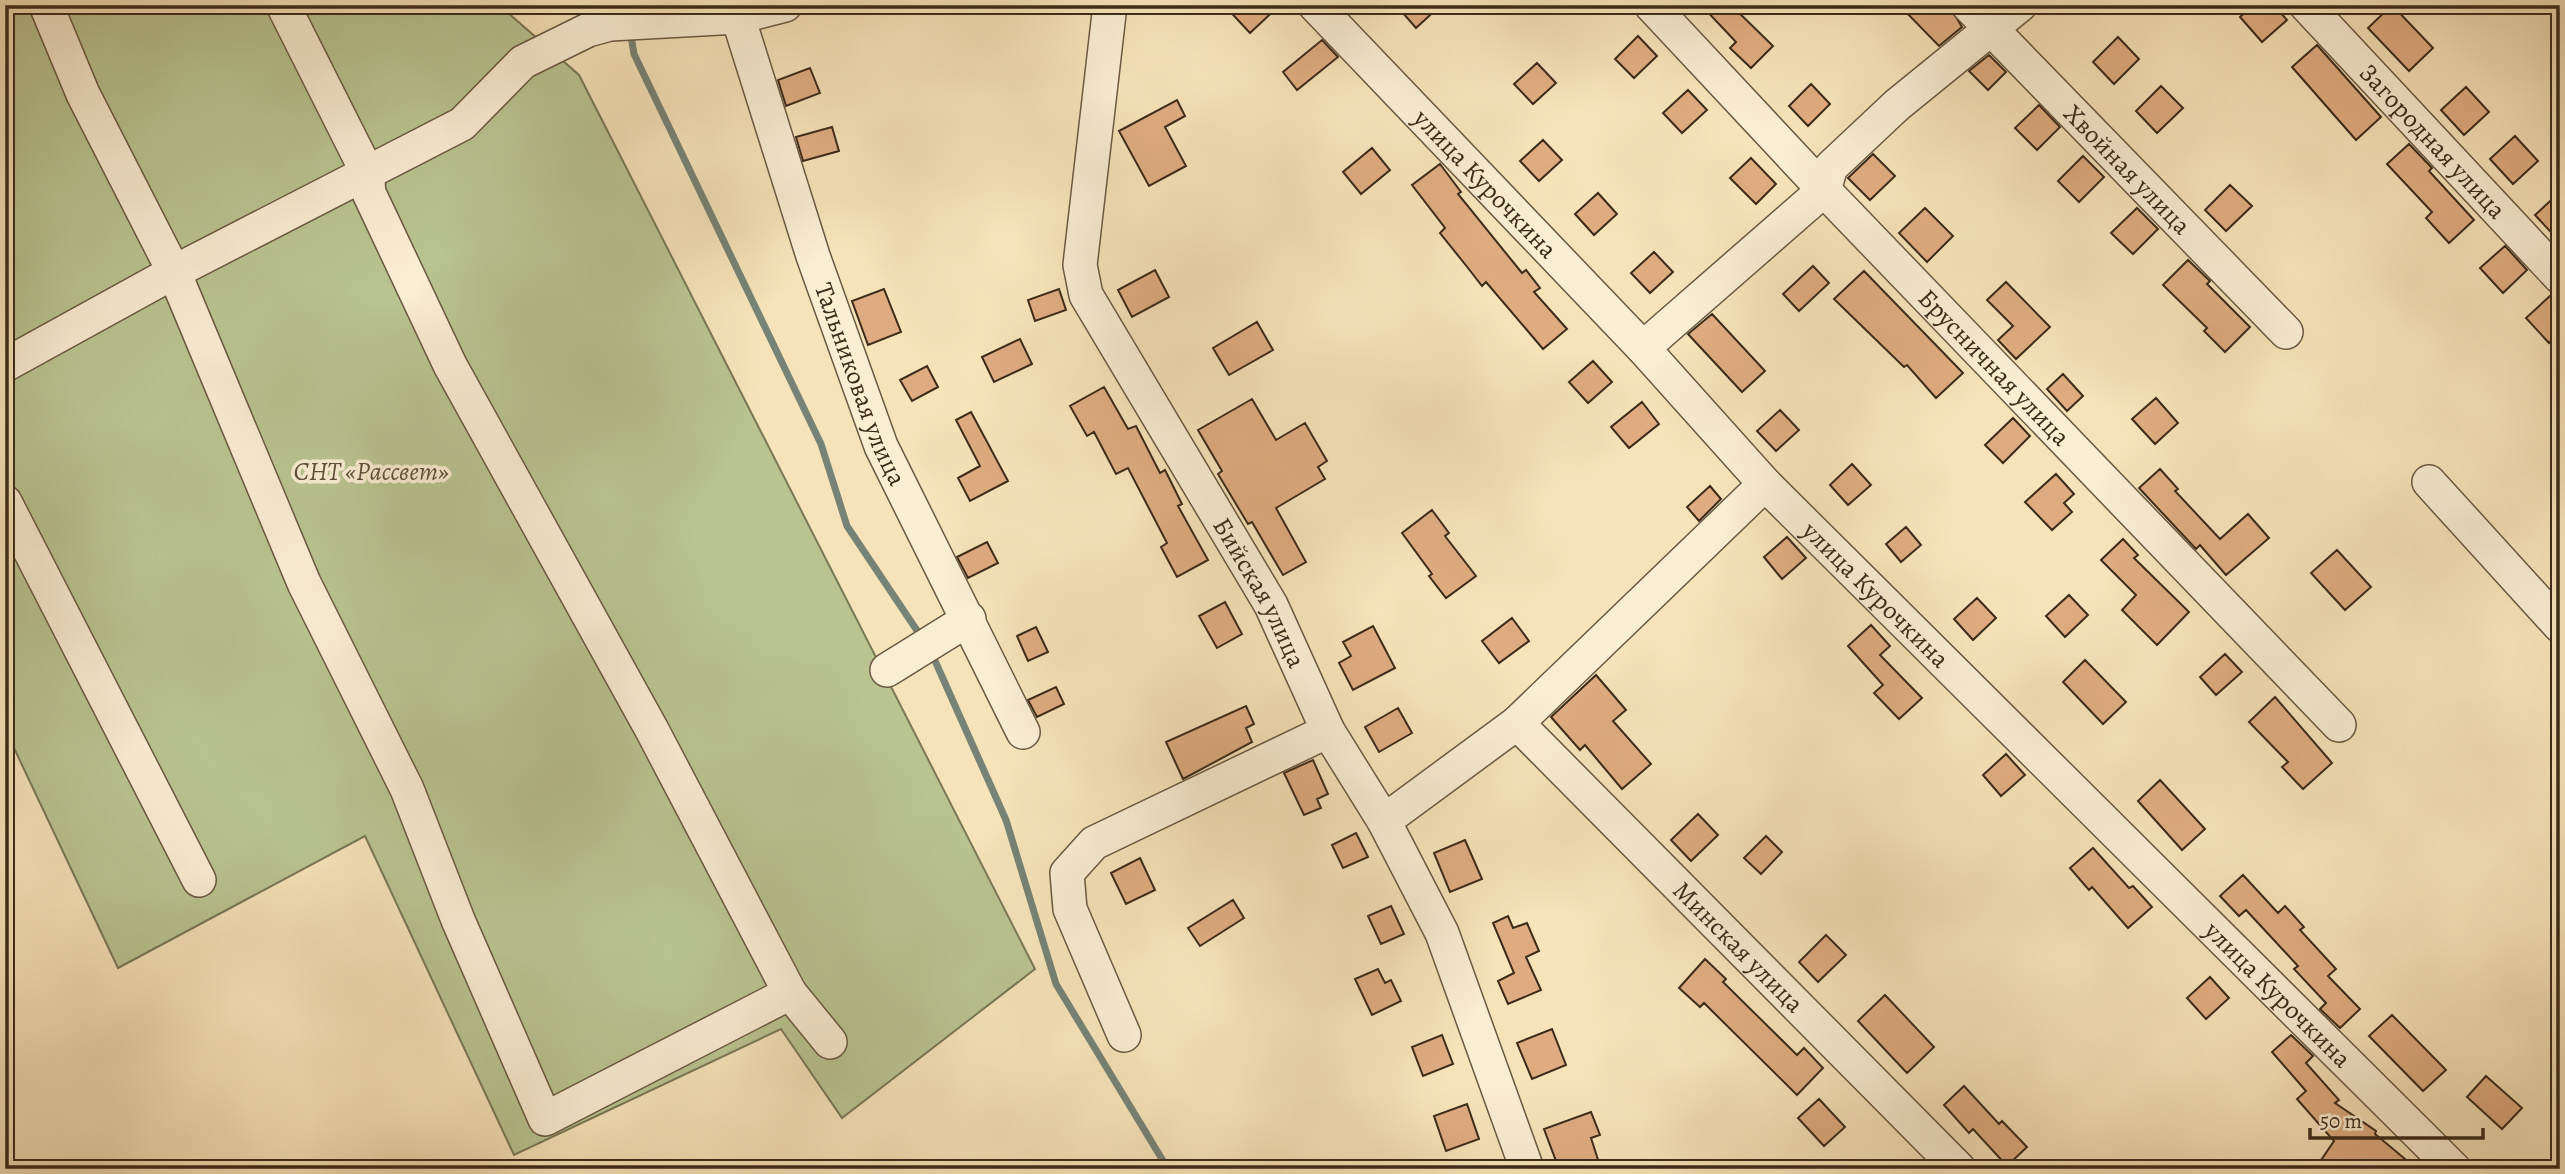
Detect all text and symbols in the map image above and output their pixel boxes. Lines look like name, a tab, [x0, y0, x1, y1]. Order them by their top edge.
street label: Загородная улица	[2351, 56, 2514, 227]
street label: Хвойная улица	[2056, 97, 2199, 242]
street label: улица Курочкина	[1405, 101, 1565, 266]
street label: Тальниковая улица	[806, 278, 915, 491]
street label: Брусничная улица	[1910, 281, 2078, 454]
park label: СНТ «Рассвет»	[293, 454, 449, 489]
street label: Бийская улица	[1205, 511, 1314, 673]
street label: улица Курочкина	[1794, 513, 1957, 676]
street label: Минская улица	[1665, 873, 1812, 1021]
street label: улица Курочкина	[2196, 913, 2359, 1076]
scale bar	[2310, 1097, 2483, 1141]
text: 50 m	[2320, 1107, 2362, 1135]

